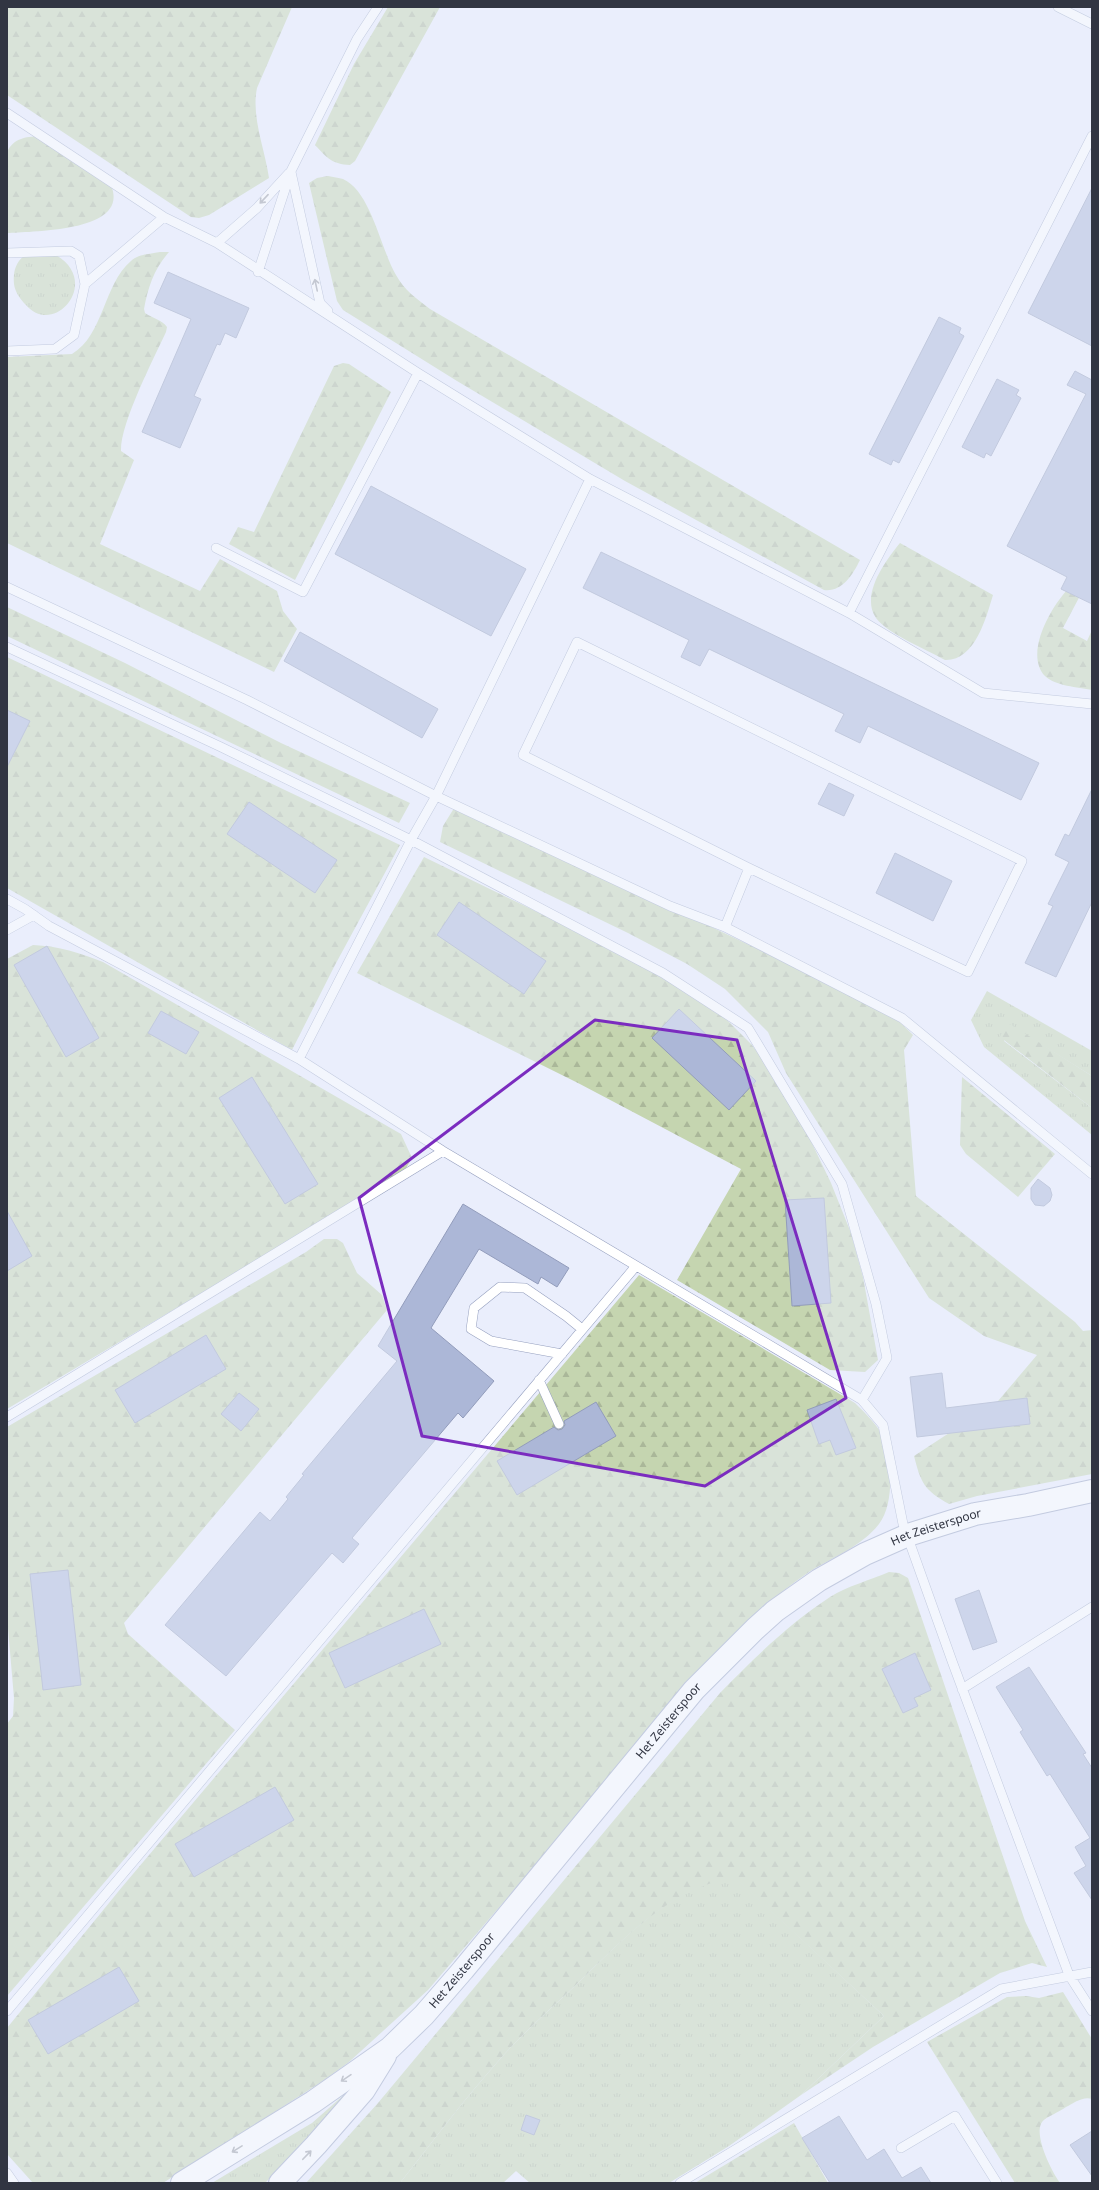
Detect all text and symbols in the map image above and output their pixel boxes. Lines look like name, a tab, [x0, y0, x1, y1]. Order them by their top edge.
one-way arrow	[260, 194, 269, 204]
one-way arrow	[312, 278, 320, 291]
street label: Het Zeisterspoor	[888, 1504, 982, 1550]
street label: Het Zeisterspoor	[632, 1679, 705, 1762]
street label: Het Zeisterspoor	[425, 1929, 499, 2012]
one-way arrow	[341, 2074, 352, 2082]
one-way arrow	[231, 2145, 243, 2153]
one-way arrow	[302, 2150, 311, 2160]

